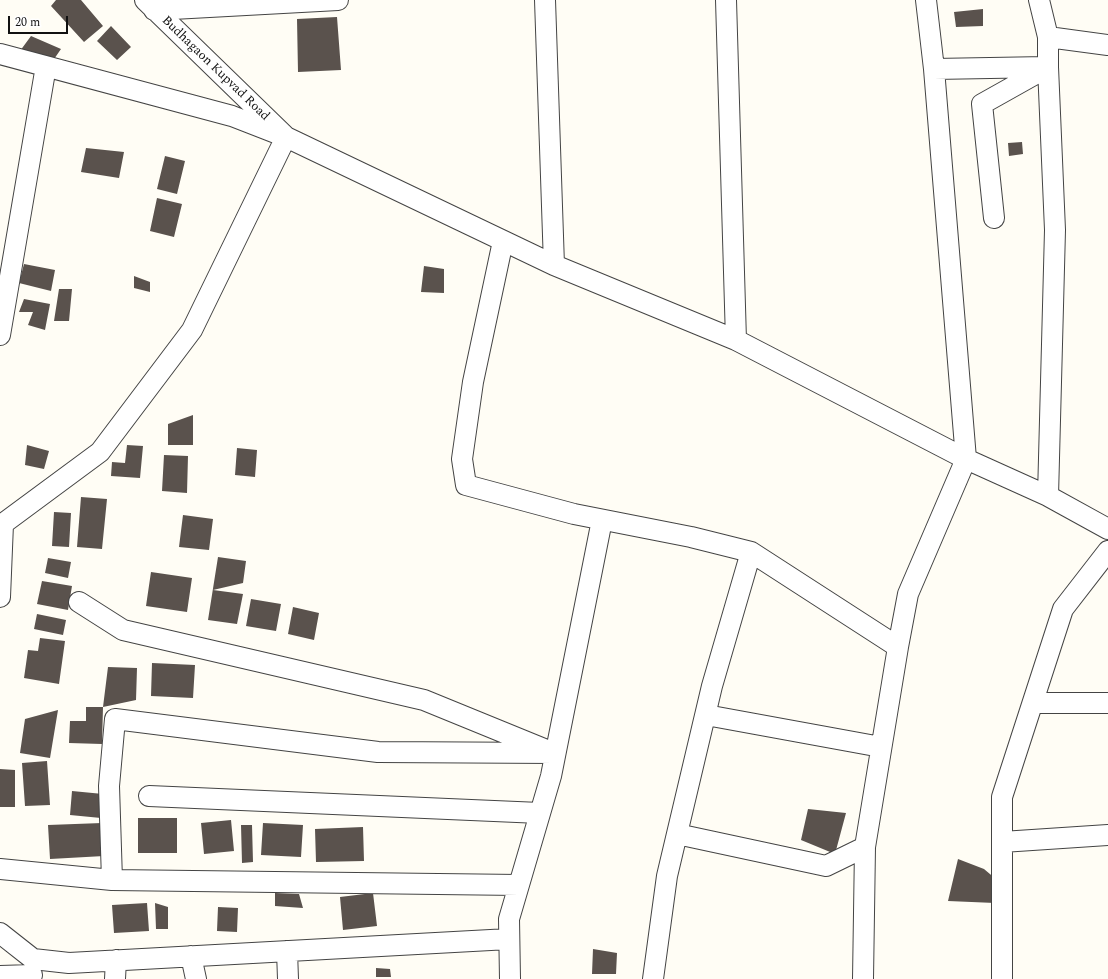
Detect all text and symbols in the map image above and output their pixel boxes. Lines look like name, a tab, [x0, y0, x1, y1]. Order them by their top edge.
scale bar	[10, 8, 70, 34]
text: 20 m	[15, 13, 40, 32]
street label: Budhagaon Kupvad Road	[158, 13, 272, 125]

